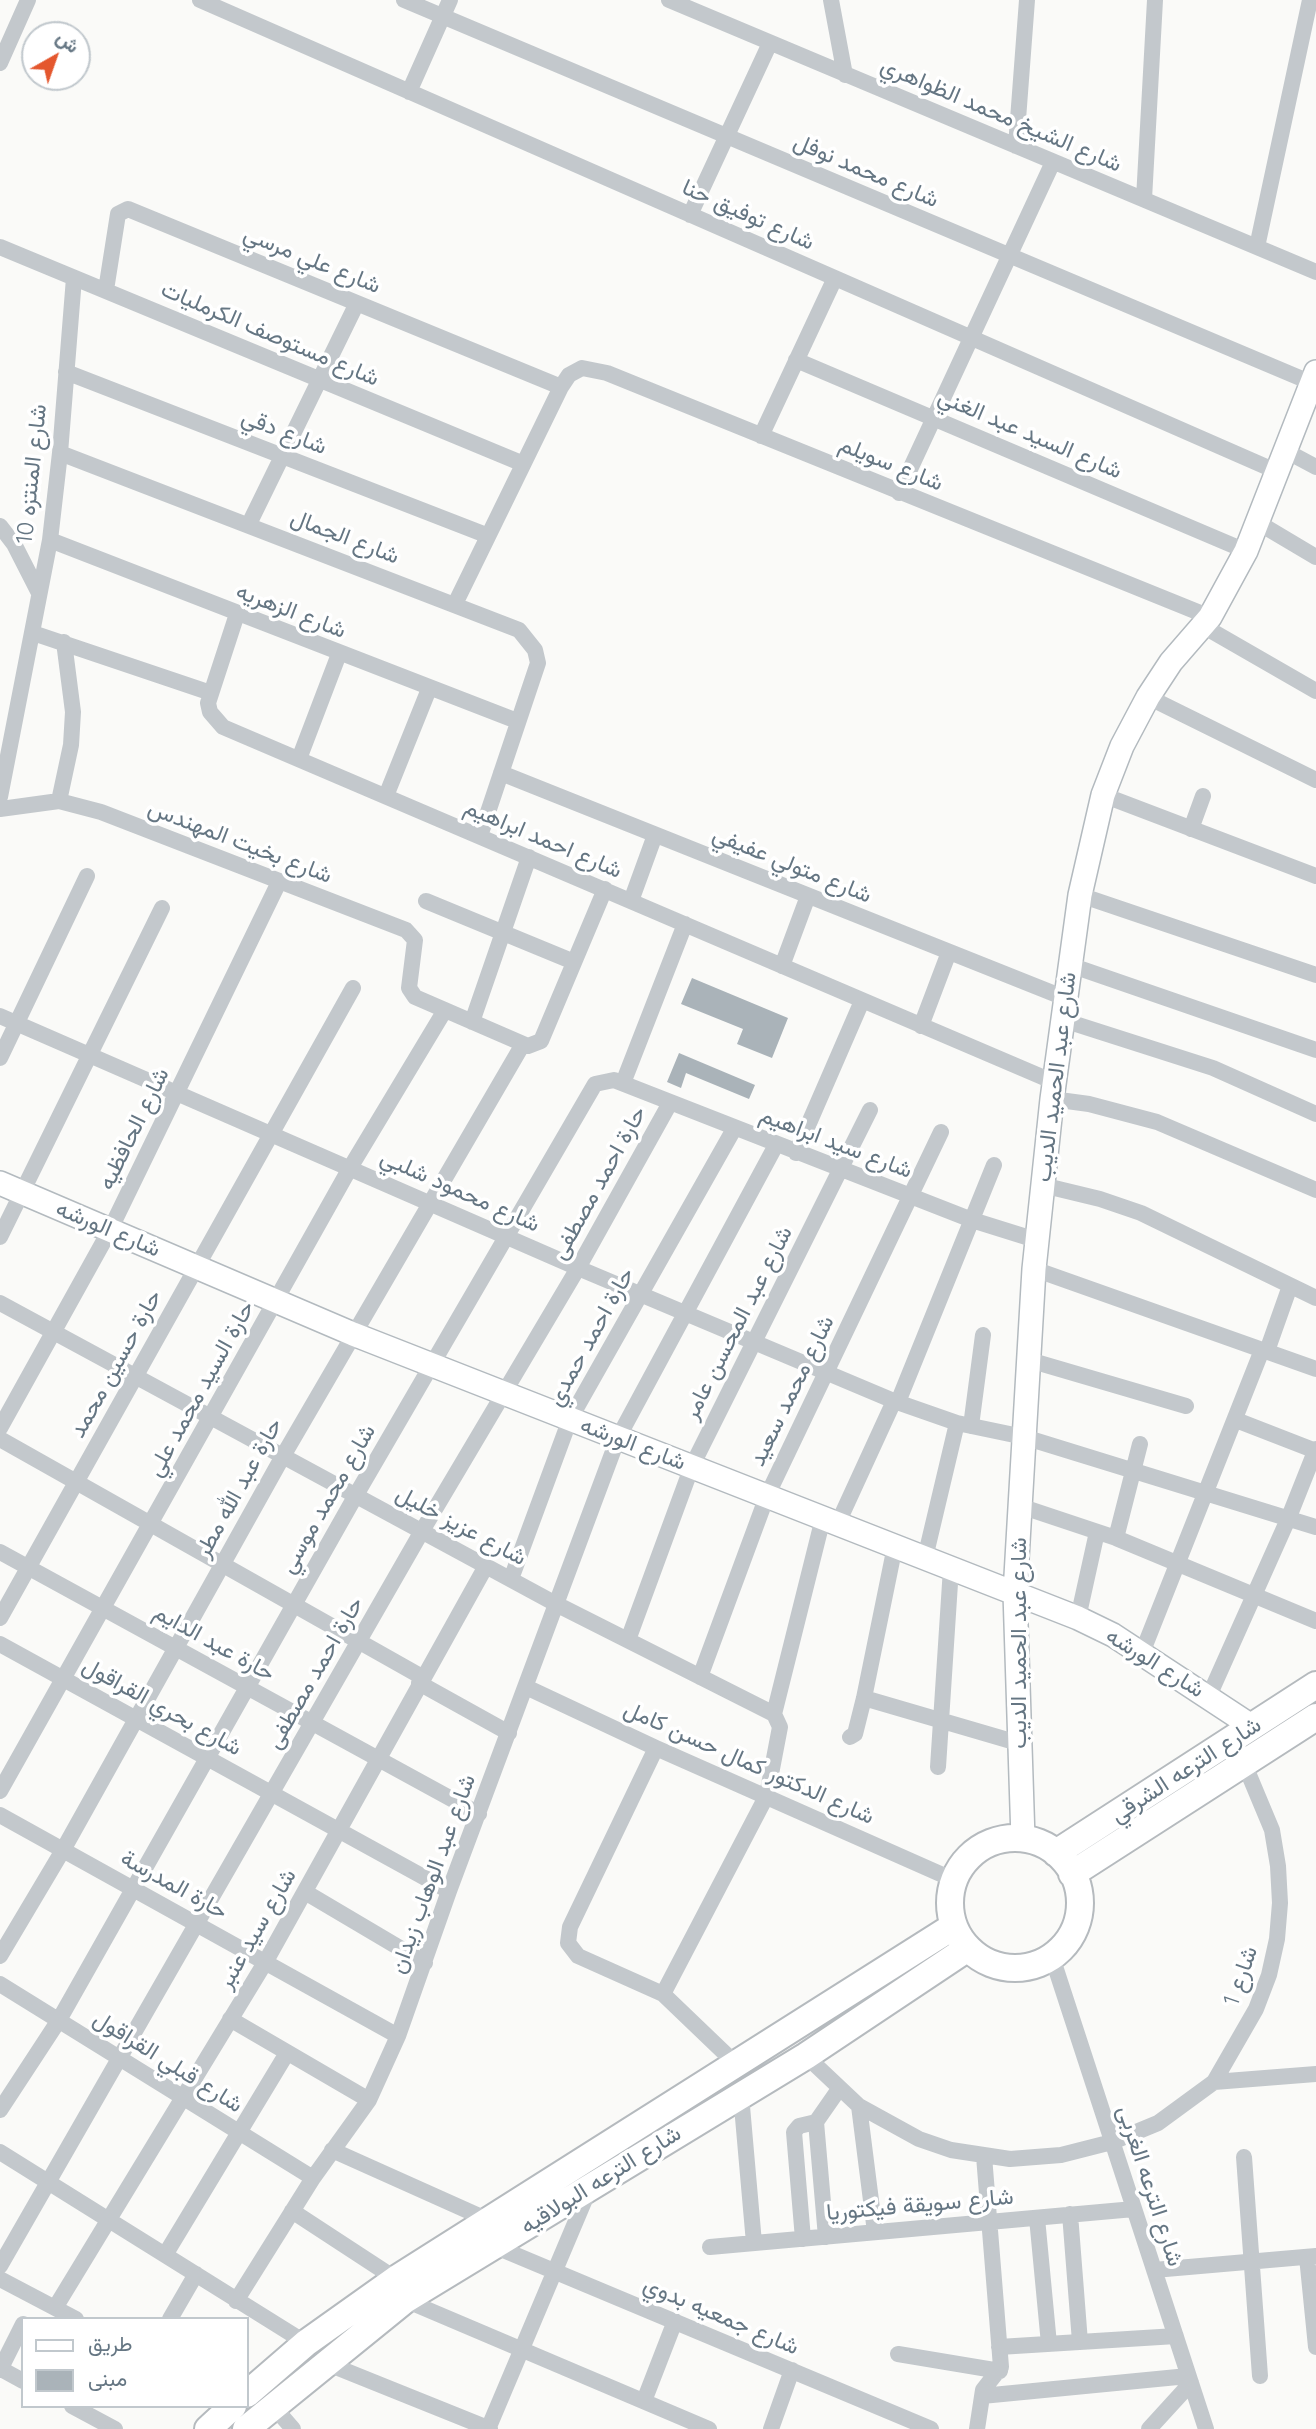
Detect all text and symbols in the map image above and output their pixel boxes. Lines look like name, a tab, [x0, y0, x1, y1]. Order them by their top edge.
north arrow	[21, 21, 91, 91]
text: ش	[52, 25, 85, 58]
street label: شارع الشيخ محمد الظواهري	[876, 52, 1126, 178]
street label: شارع محمد نوفل	[789, 128, 943, 214]
street label: شارع توفيق حنا	[678, 174, 818, 256]
street label: شارع علي مرسي	[239, 220, 385, 300]
street label: شارع مستوصف الكرمليات	[157, 275, 383, 393]
street label: شارع السيد عبد الغني	[934, 383, 1126, 485]
street label: شارع المنتزه 10	[11, 403, 53, 545]
street label: شارع دقي	[238, 403, 330, 461]
street label: شارع سويلم	[835, 431, 947, 497]
street label: شارع الجمال	[287, 504, 403, 570]
street label: شارع الزهريه	[232, 577, 350, 645]
street label: شارع احمد ابراهيم	[460, 793, 626, 885]
street label: شارع بخيت المهندس	[144, 794, 336, 890]
street label: شارع متولي عفيفي	[708, 821, 876, 909]
street label: شارع عبد الحميد الديب	[1029, 970, 1083, 1184]
street label: شارع الحافظيه	[93, 1063, 175, 1195]
street label: شارع سيد ابراهيم	[756, 1101, 916, 1185]
street label: حارة احمد مصطفى	[546, 1102, 652, 1264]
street label: شارع محمود شلبي	[376, 1143, 544, 1239]
street label: شارع الورشه	[52, 1195, 164, 1263]
street label: شارع عبد المحسن عامر	[677, 1222, 799, 1424]
street label: حارة احمد حمدي	[542, 1263, 640, 1411]
street label: حارة حسين محمد	[64, 1285, 168, 1443]
street label: حارة السيد محمد علي	[141, 1296, 261, 1482]
street label: شارع محمد سعيد	[744, 1311, 840, 1471]
street label: شارع الورشه	[576, 1411, 690, 1477]
street label: حارة عبد الله مطر	[189, 1414, 289, 1562]
street label: شارع محمد موسي	[274, 1419, 382, 1579]
street label: شارع عزيز خليل	[391, 1480, 531, 1572]
street label: شارع عبد الحميد الديب	[1005, 1537, 1033, 1749]
street label: حارة احمد مصطفى	[260, 1592, 370, 1754]
street label: حارة عبد الدايم	[149, 1598, 279, 1688]
street label: شارع الورشه	[1101, 1622, 1209, 1704]
street label: شارع بحري القراقول	[78, 1652, 246, 1762]
street label: شارع الدكتور كمال حسن كامل	[619, 1695, 879, 1831]
street label: شارع الترعه الشرقي	[1105, 1711, 1267, 1829]
street label: شارع عبد الوهاب زيدان	[384, 1771, 482, 1977]
street label: حارة المدرسة	[116, 1844, 232, 1926]
street label: شارع سيد عنبر	[212, 1864, 302, 1994]
street label: شارع 1	[1218, 1943, 1264, 2009]
street label: شارع قبلي القراقول	[88, 2005, 248, 2119]
street label: شارع الترعه الغربى	[1111, 2102, 1189, 2270]
street label: شارع الترعه البولاقيه	[516, 2120, 686, 2240]
street label: شارع سويقة فيكتوريا	[825, 2183, 1015, 2227]
street label: شارع جمعيه بدوي	[639, 2271, 803, 2361]
legend	[21, 2317, 248, 2408]
text: طريق	[88, 2330, 133, 2356]
text: مبنى	[88, 2365, 127, 2391]

